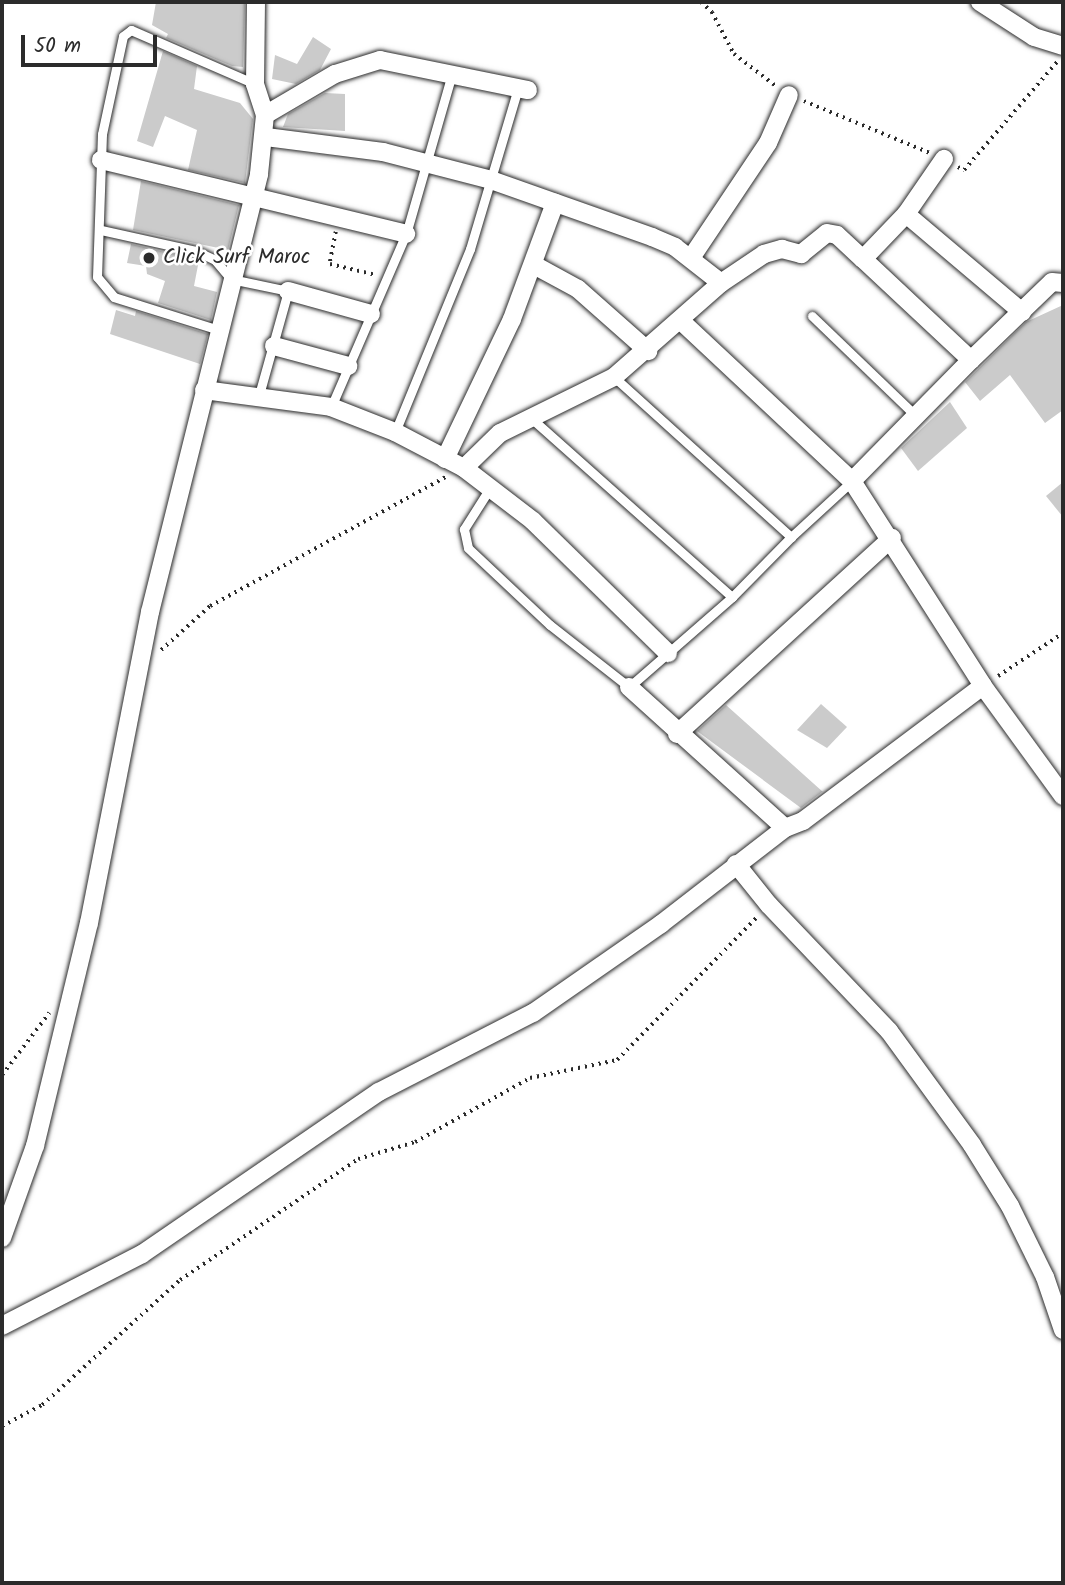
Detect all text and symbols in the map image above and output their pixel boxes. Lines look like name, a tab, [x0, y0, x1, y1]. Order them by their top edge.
scale bar	[24, 21, 161, 65]
text: 50 m	[34, 30, 81, 63]
place label: Click Surf Maroc	[163, 245, 310, 271]
marker: Click Surf Maroc	[141, 250, 157, 266]

